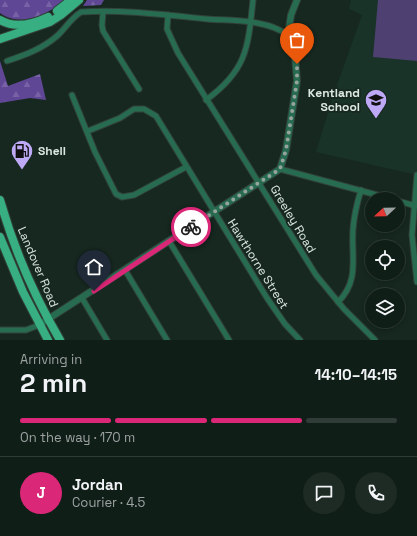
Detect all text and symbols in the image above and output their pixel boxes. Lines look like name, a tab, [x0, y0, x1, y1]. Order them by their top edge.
pin	[280, 23, 314, 64]
icon: bag	[286, 29, 308, 51]
place label: Kentland School	[308, 85, 360, 115]
school or university icon: Kentland School	[363, 87, 389, 120]
fuel station icon: Shell	[9, 138, 35, 171]
place label: Shell	[38, 143, 66, 159]
street label: Greeley Road	[266, 182, 320, 256]
north arrow	[365, 192, 405, 232]
map controls	[365, 192, 405, 328]
courier	[171, 207, 211, 247]
icon: bike	[180, 216, 202, 238]
street label: Hawthorne Street	[224, 216, 292, 312]
street label: Landover Road	[14, 224, 62, 310]
button: locate	[365, 240, 405, 280]
pin	[77, 250, 111, 291]
icon: home	[83, 256, 105, 278]
button: layers	[365, 288, 405, 328]
text: Arriving in	[20, 351, 82, 368]
text: 14:10–14:15	[314, 365, 397, 384]
text: 2 min	[20, 366, 87, 400]
text: On the way · 170 m	[20, 429, 135, 446]
button: chat	[303, 472, 345, 514]
button: phone	[355, 472, 397, 514]
text: Jordan	[72, 475, 123, 494]
text: J	[36, 483, 46, 502]
text: Courier · 4.5	[72, 494, 145, 511]

